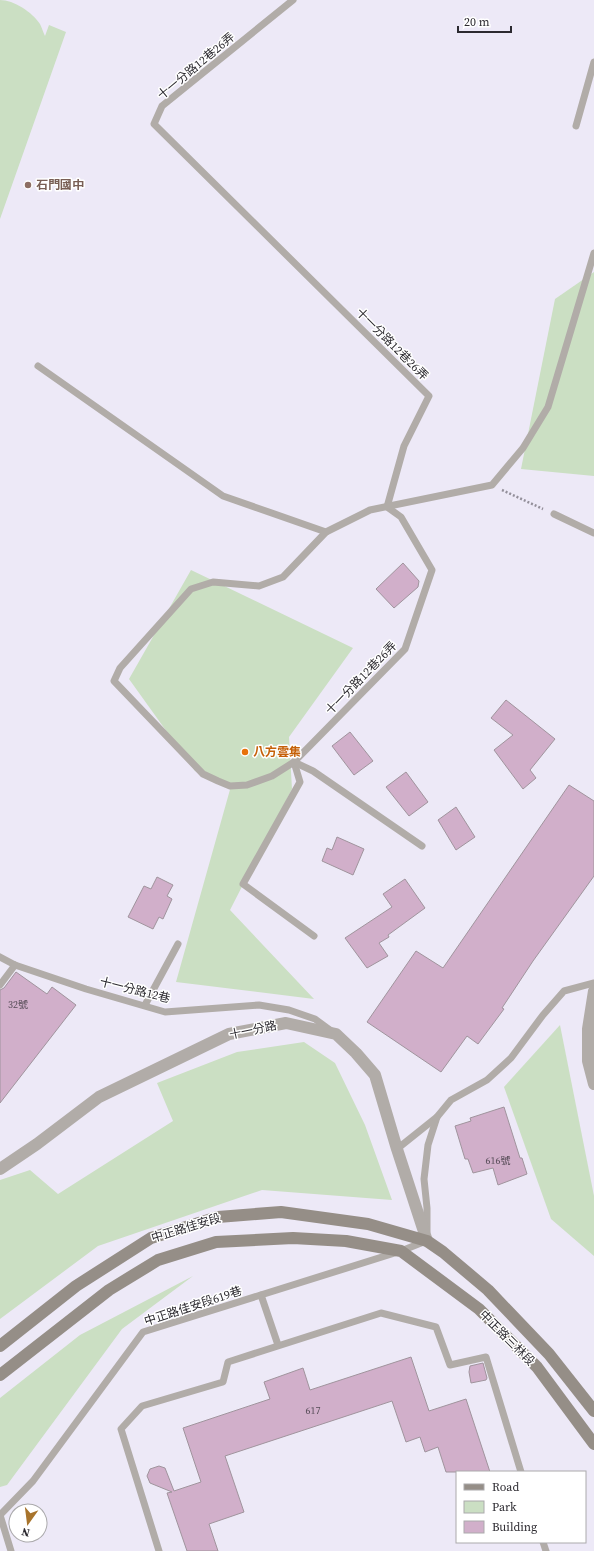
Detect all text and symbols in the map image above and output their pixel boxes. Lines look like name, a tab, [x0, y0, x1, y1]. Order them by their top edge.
scale bar	[458, 8, 511, 34]
text: 20 m	[464, 14, 490, 30]
street label: 十一分路12巷26弄	[154, 29, 238, 103]
place label: 石門國中	[36, 177, 84, 193]
marker: 石門國中	[23, 180, 33, 190]
street label: 十一分路12巷26弄	[352, 304, 432, 384]
street label: 十一分路12巷26弄	[322, 638, 400, 718]
place label: 八方雲集	[253, 744, 301, 760]
marker: 八方雲集	[240, 747, 250, 757]
street label: 十一分路12巷	[98, 974, 172, 1006]
house number: 32號	[8, 998, 28, 1011]
street label: 十一分路	[228, 1017, 278, 1043]
house number: 616號	[486, 1154, 511, 1167]
street label: 中正路佳安段	[149, 1210, 223, 1246]
street label: 中正路佳安段619巷	[142, 1283, 244, 1329]
street label: 中正路三林段	[476, 1307, 538, 1369]
house number: 617	[306, 1404, 321, 1417]
legend	[456, 1471, 586, 1543]
text: Road	[492, 1479, 519, 1495]
text: Park	[492, 1499, 517, 1515]
north arrow	[8, 1503, 48, 1543]
text: Building	[492, 1519, 537, 1535]
text: N	[20, 1524, 31, 1540]

